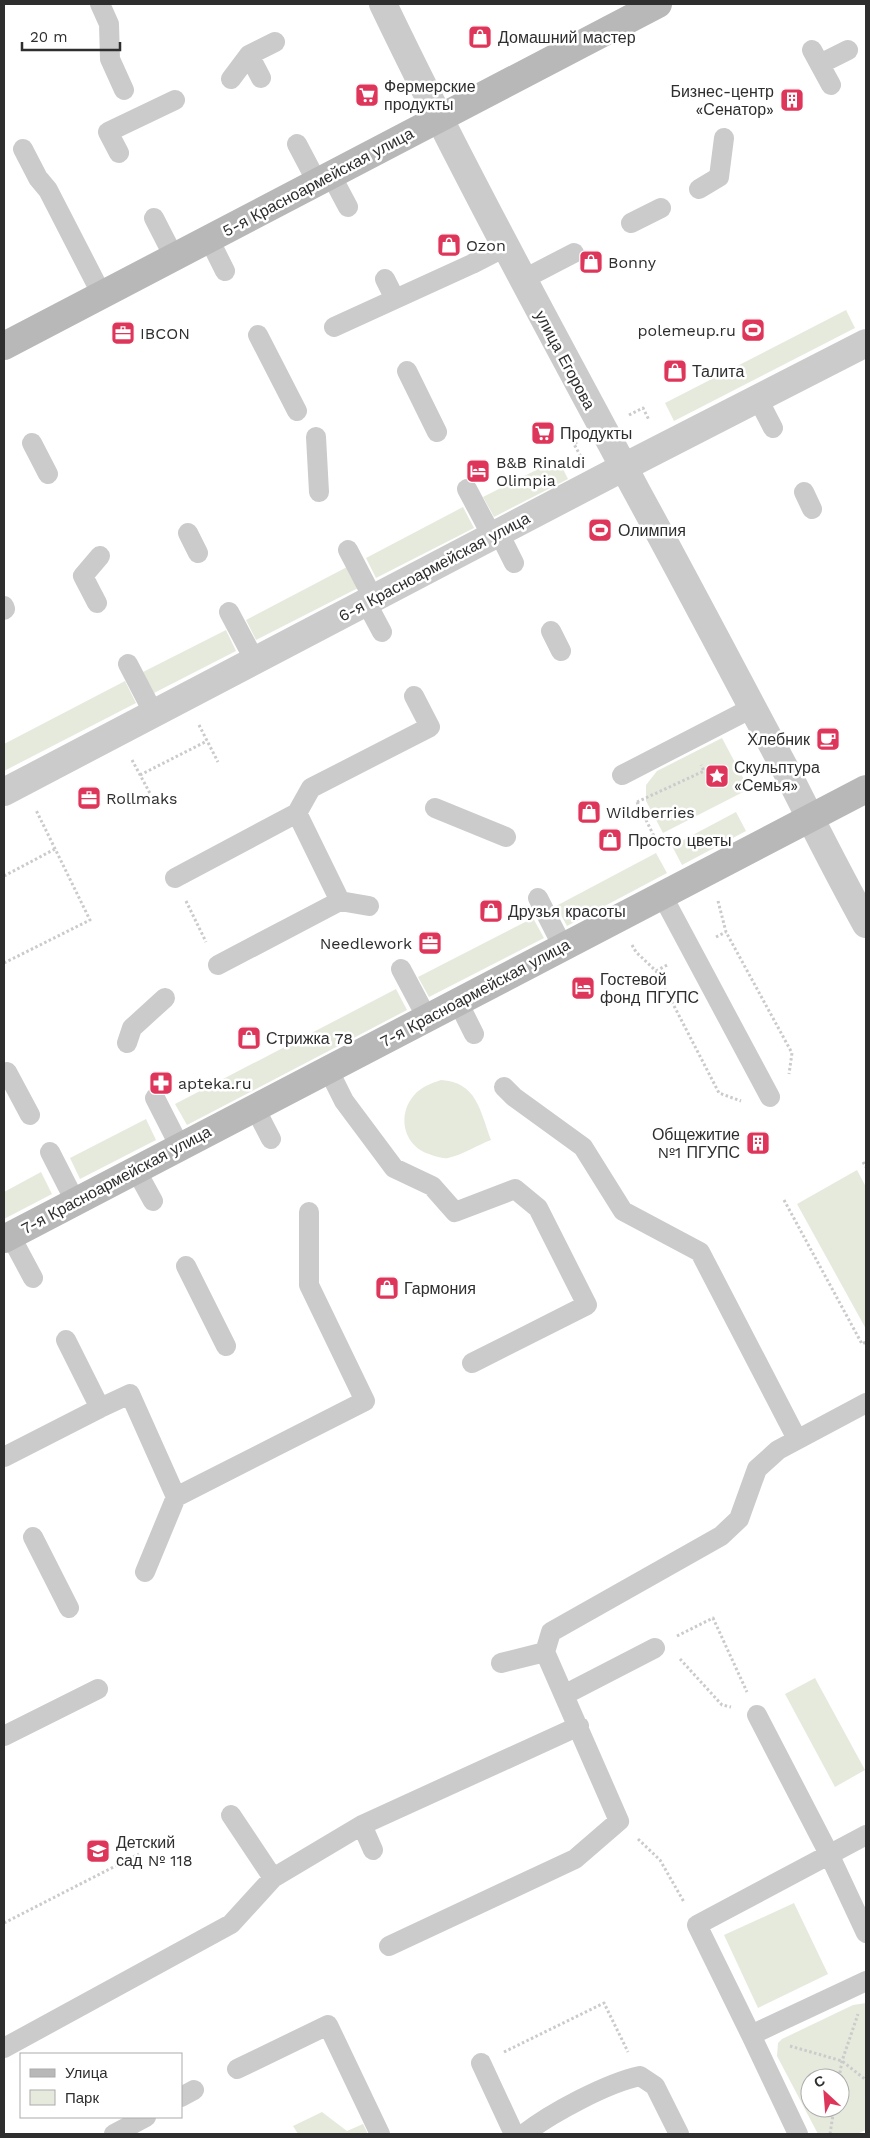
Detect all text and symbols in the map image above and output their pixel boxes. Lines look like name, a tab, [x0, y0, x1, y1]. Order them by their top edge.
scale bar	[22, 20, 120, 52]
shop icon: Домашний мастер	[467, 24, 493, 50]
text: 20 m	[30, 28, 68, 46]
place label: Домашний мастер	[498, 28, 636, 47]
place label: Фермерские продукты	[384, 77, 476, 114]
supermarket icon: Фермерские продукты	[354, 82, 380, 108]
place label: Бизнес-центр «Сенатор»	[670, 82, 774, 119]
building icon: Бизнес-центр «Сенатор»	[779, 87, 805, 113]
street label: 5-я Красноармейская улица	[219, 123, 417, 240]
shop icon: Ozon	[436, 232, 462, 258]
place label: Ozon	[466, 236, 506, 255]
shop icon: Bonny	[578, 249, 604, 275]
place label: Bonny	[608, 253, 657, 272]
street label: улица Егорова	[531, 307, 599, 413]
sports icon: polemeup.ru	[740, 317, 766, 343]
office icon: IBCON	[110, 320, 136, 346]
place label: polemeup.ru	[638, 321, 736, 340]
place label: IBCON	[140, 324, 190, 343]
shop icon: Талита	[662, 358, 688, 384]
place label: Талита	[692, 362, 744, 381]
supermarket icon: Продукты	[530, 420, 556, 446]
place label: Продукты	[560, 424, 632, 443]
place label: B&B Rinaldi Olimpia	[496, 453, 585, 490]
hotel icon: B&B Rinaldi Olimpia	[465, 458, 491, 484]
street label: 6-я Красноармейская улица	[335, 508, 533, 626]
sports icon: Олимпия	[587, 517, 613, 543]
place label: Олимпия	[618, 521, 686, 540]
cafe icon: Хлебник	[815, 726, 841, 752]
place label: Хлебник	[747, 730, 811, 749]
place label: Скульптура «Семья»	[734, 758, 820, 795]
place icon: Скульптура «Семья»	[704, 763, 730, 789]
office icon: Rollmaks	[76, 785, 102, 811]
place label: Rollmaks	[106, 789, 177, 808]
shop icon: Wildberries	[576, 799, 602, 825]
place label: Wildberries	[606, 803, 695, 822]
shop icon: Просто цветы	[597, 827, 623, 853]
place label: Просто цветы	[628, 831, 731, 850]
shop icon: Друзья красоты	[478, 898, 504, 924]
place label: Друзья красоты	[508, 902, 626, 921]
office icon: Needlework	[417, 930, 443, 956]
place label: Needlework	[320, 934, 412, 953]
street label: 7-я Красноармейская улица	[377, 935, 573, 1051]
place label: Гостевой фонд ПГУПС	[600, 970, 699, 1007]
hotel icon: Гостевой фонд ПГУПС	[570, 975, 596, 1001]
shop icon: Стрижка 78	[236, 1025, 262, 1051]
place label: Стрижка 78	[266, 1029, 353, 1048]
pharmacy icon: apteka.ru	[148, 1070, 174, 1096]
place label: apteka.ru	[178, 1074, 252, 1093]
street label: 7-я Красноармейская улица	[18, 1122, 214, 1238]
place label: Общежитие №1 ПГУПС	[652, 1125, 740, 1162]
building icon: Общежитие №1 ПГУПС	[745, 1130, 771, 1156]
shop icon: Гармония	[374, 1275, 400, 1301]
place label: Гармония	[404, 1279, 476, 1298]
place label: Детский сад № 118	[116, 1833, 193, 1870]
school or university icon: Детский сад № 118	[85, 1838, 111, 1864]
legend	[20, 2053, 182, 2118]
text: Улица	[65, 2064, 108, 2082]
north arrow	[800, 2068, 850, 2118]
text: С	[811, 2072, 827, 2091]
text: Парк	[65, 2089, 99, 2107]

